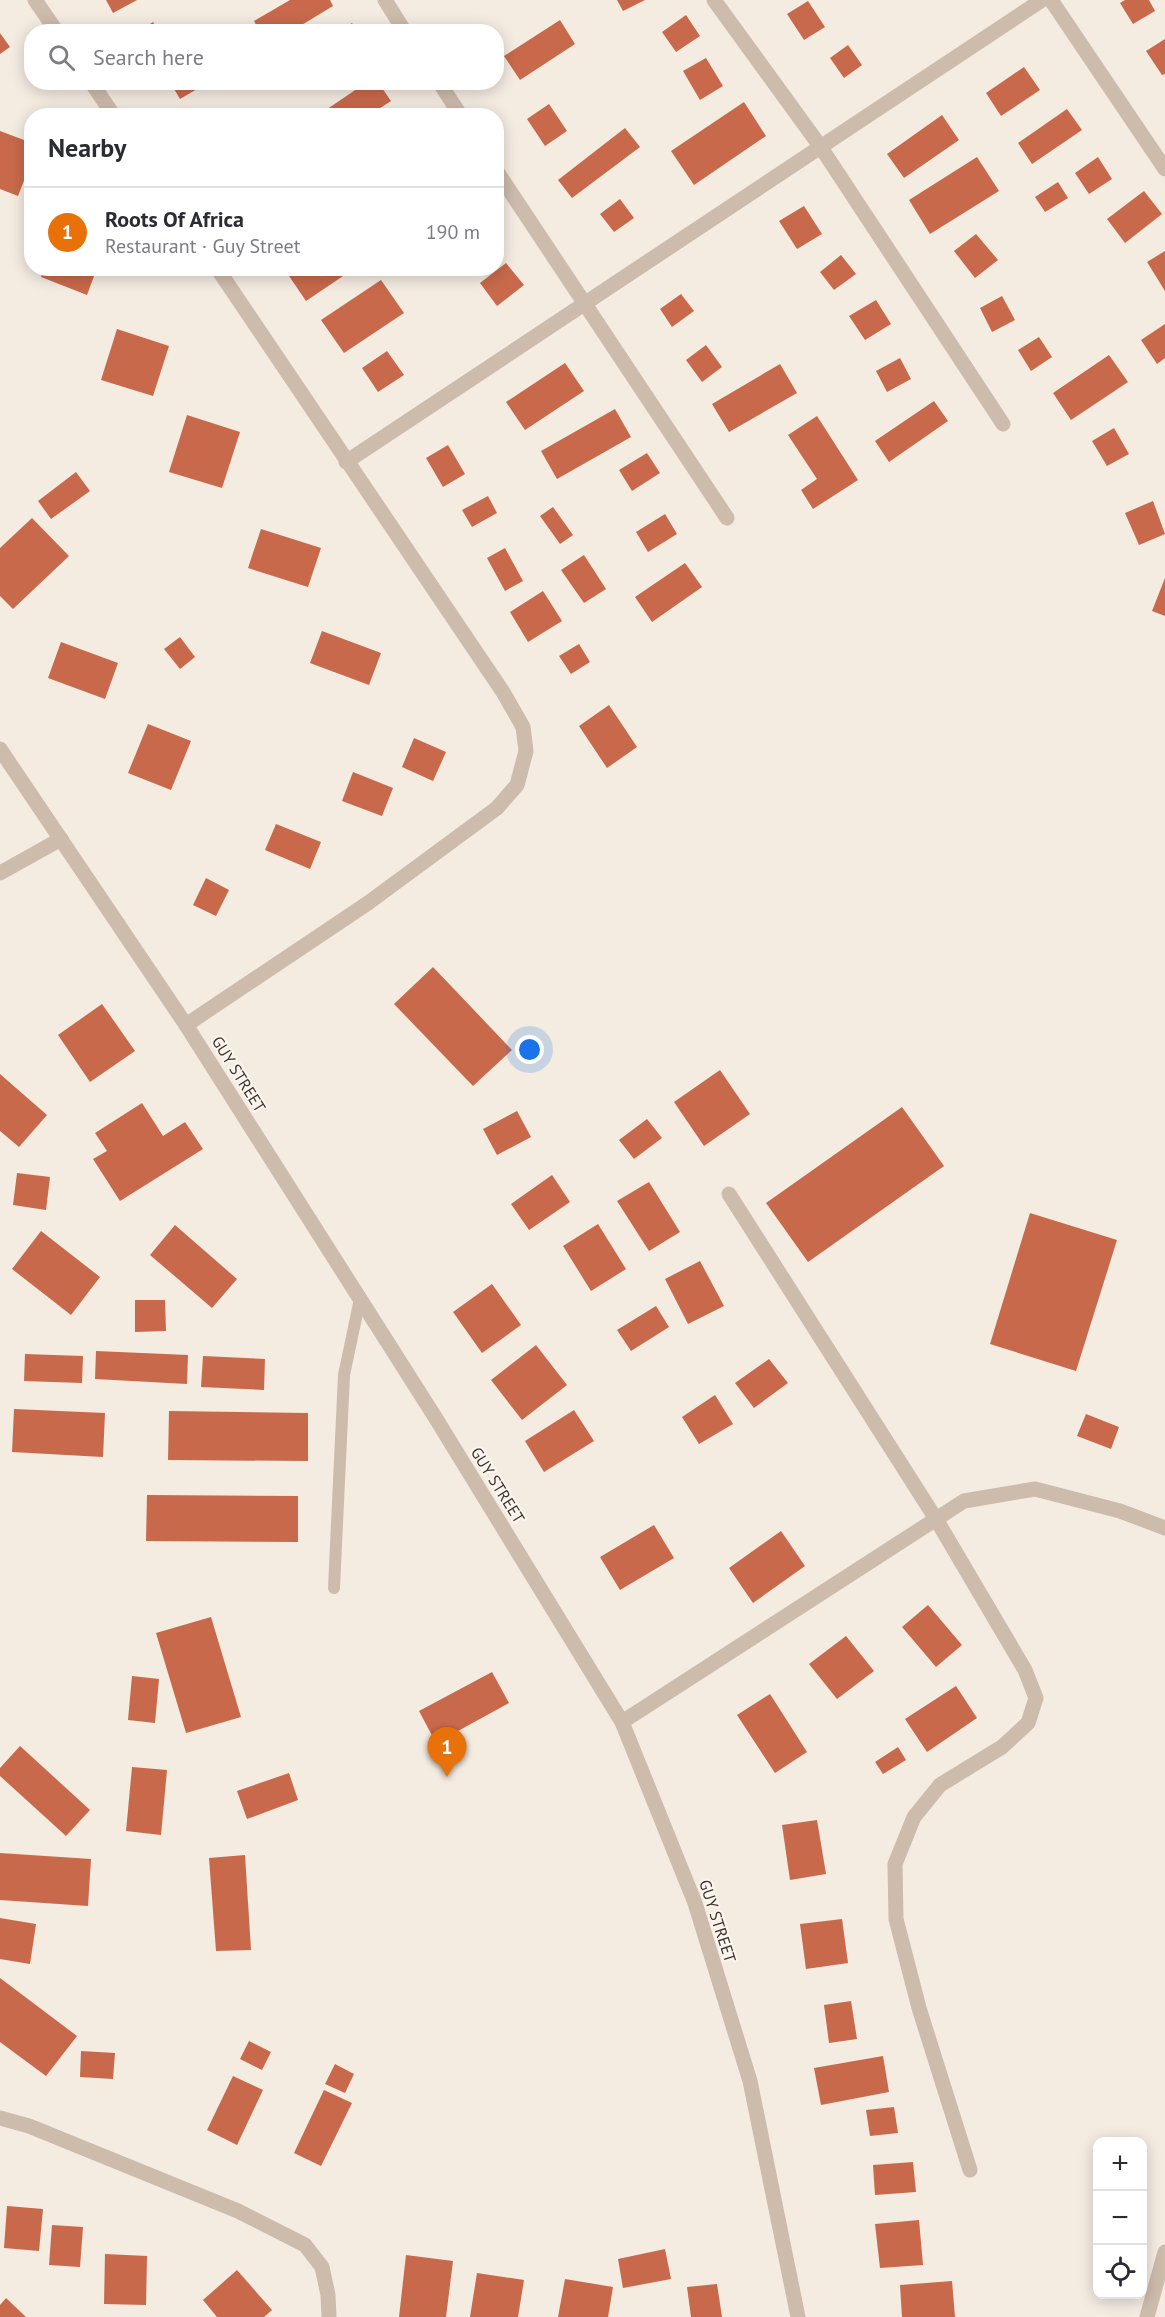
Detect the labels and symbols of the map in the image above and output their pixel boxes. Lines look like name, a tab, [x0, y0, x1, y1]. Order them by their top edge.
street label: GUY STREET	[208, 1032, 270, 1116]
your location	[515, 1035, 544, 1064]
street label: GUY STREET	[467, 1443, 529, 1527]
pin: 1	[428, 1728, 466, 1777]
street label: GUY STREET	[695, 1877, 741, 1965]

